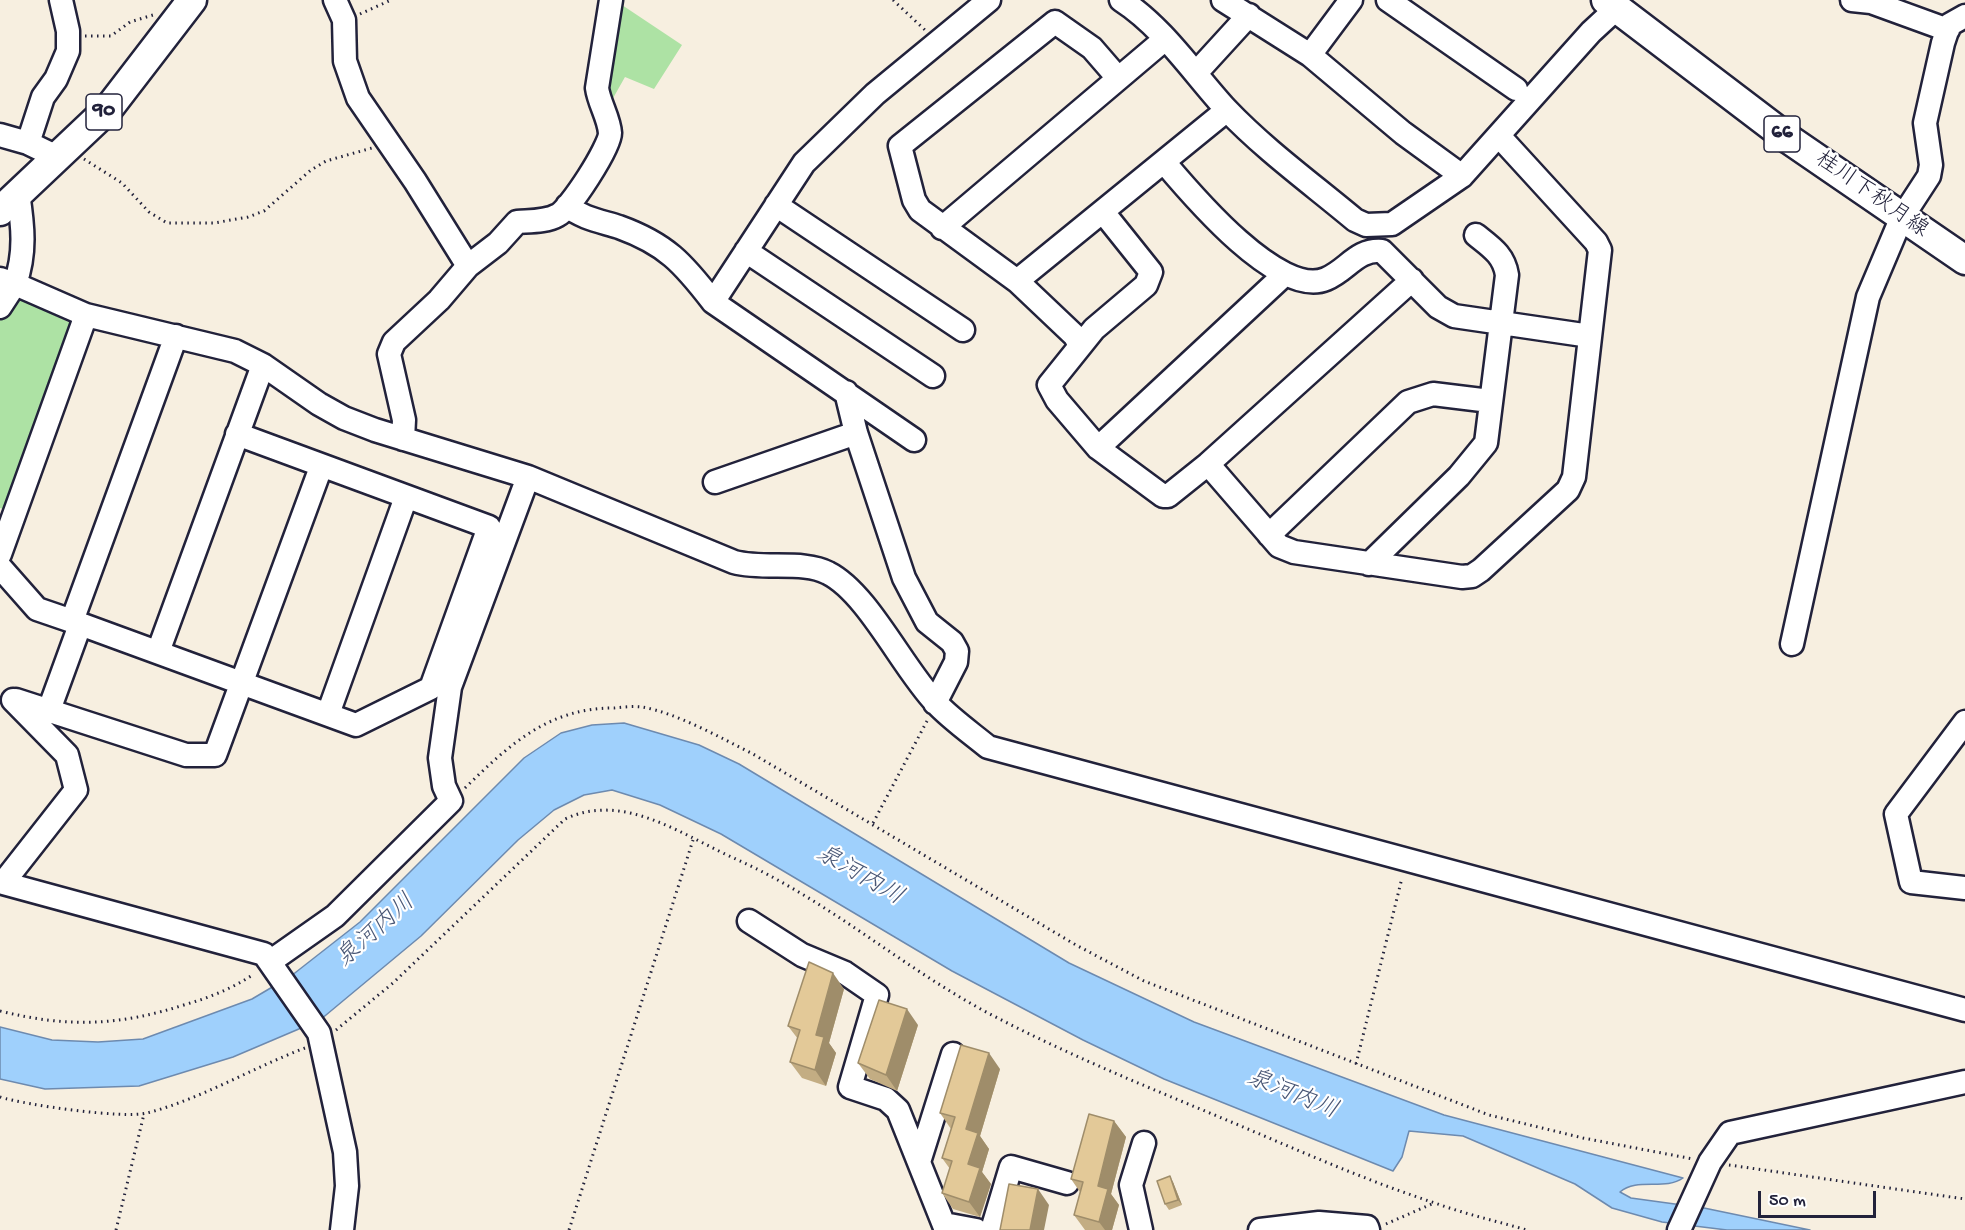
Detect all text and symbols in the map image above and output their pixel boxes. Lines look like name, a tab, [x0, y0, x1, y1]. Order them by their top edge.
road number: 90	[86, 94, 122, 130]
road number: 66	[1764, 116, 1800, 152]
street label: 桂川下秋月線	[1809, 147, 1933, 245]
water label: 泉河内川	[810, 841, 908, 913]
water label: 泉河内川	[332, 889, 422, 975]
water label: 泉河内川	[1242, 1065, 1342, 1127]
scale bar	[1761, 1179, 1880, 1217]
text: 50 m	[1769, 1191, 1806, 1212]

